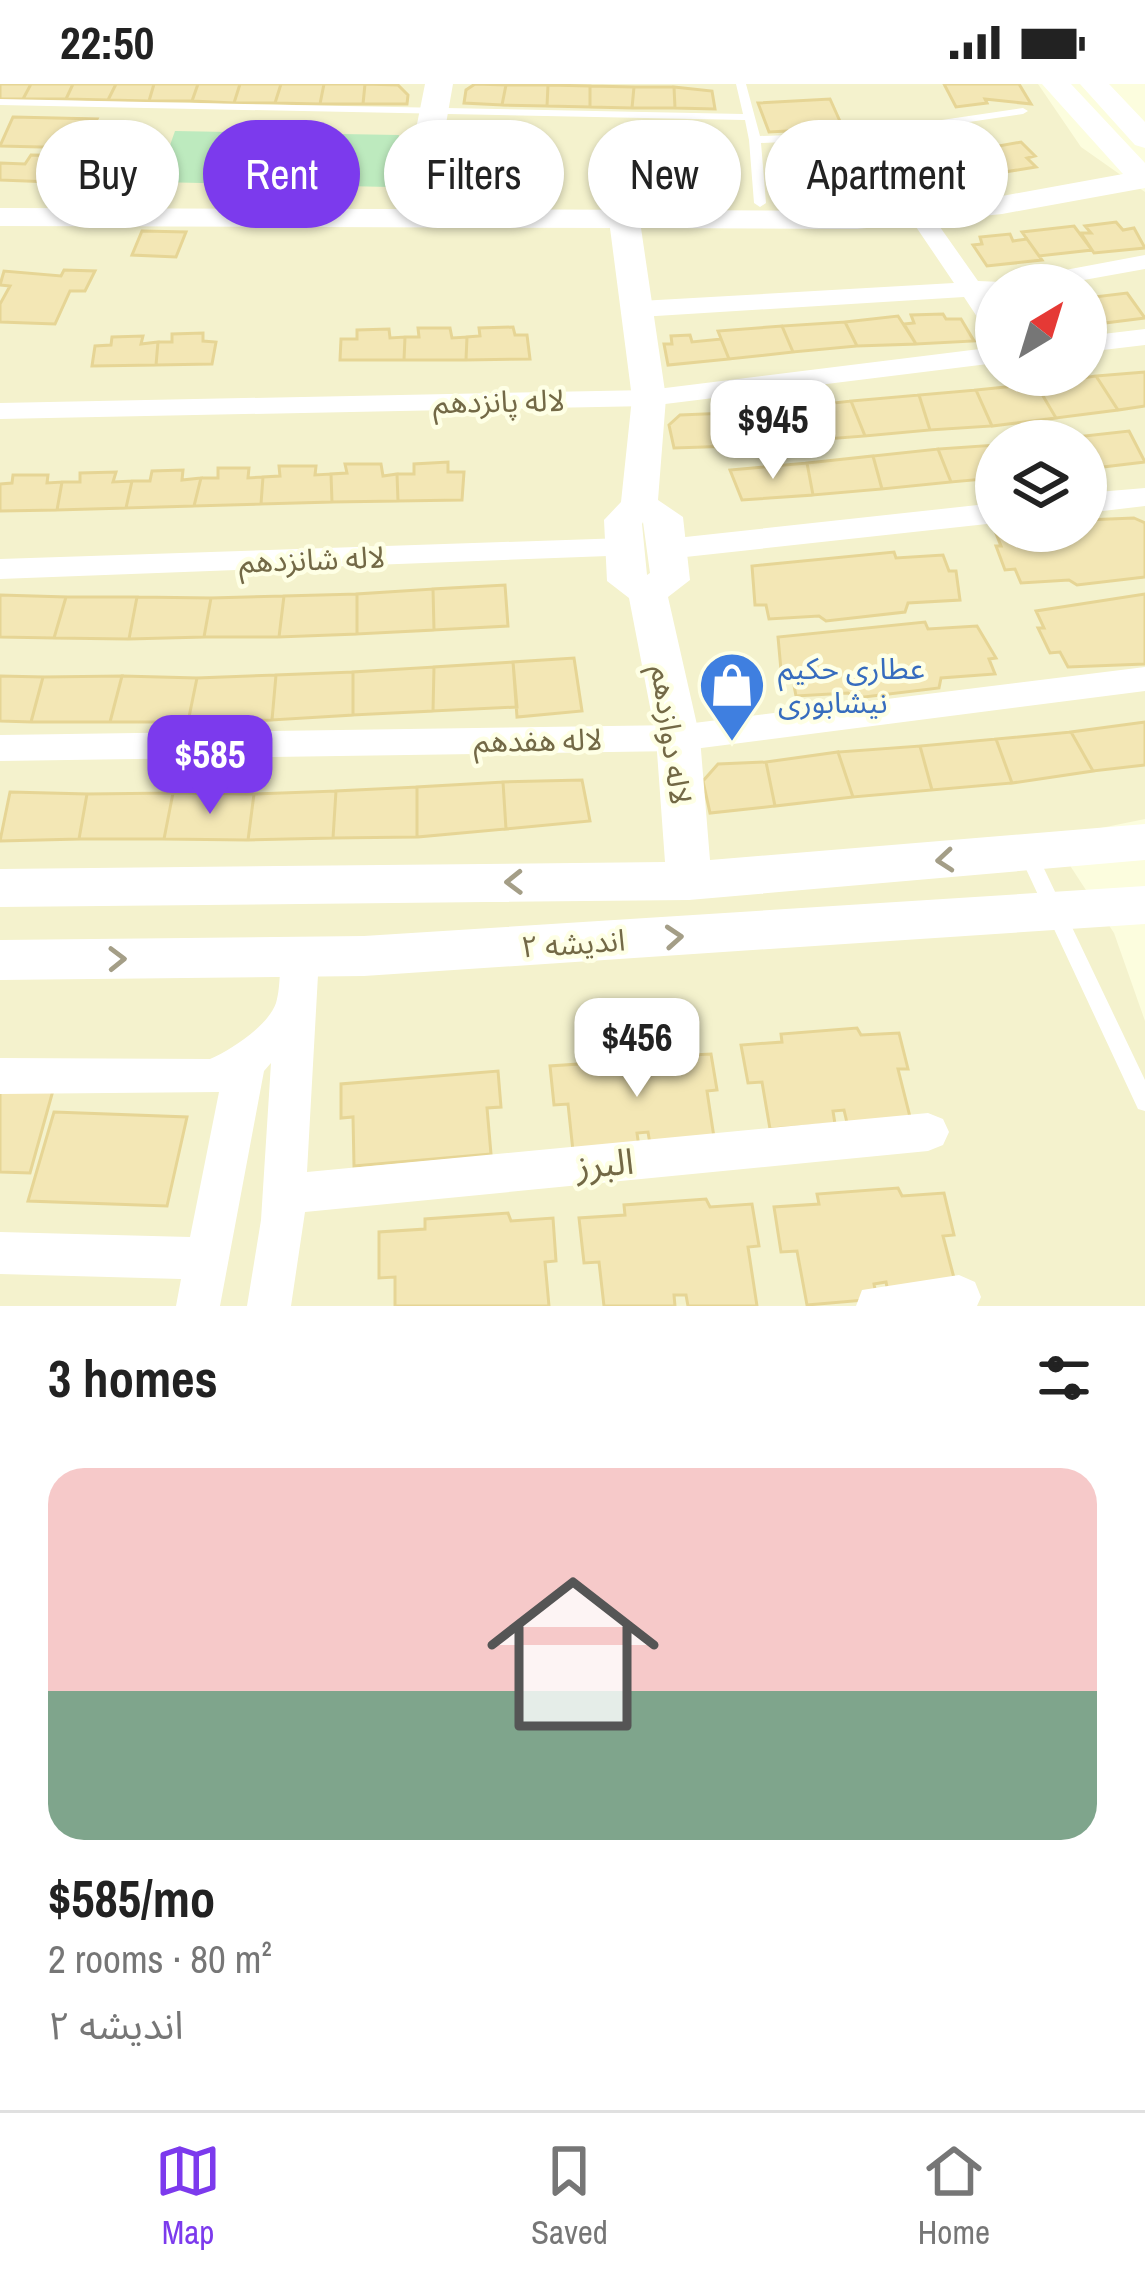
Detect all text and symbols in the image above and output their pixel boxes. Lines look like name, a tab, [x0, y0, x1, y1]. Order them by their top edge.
text: 22:50	[60, 12, 154, 73]
chip: Buy	[36, 120, 179, 228]
chip: Rent	[203, 120, 360, 228]
chip: Filters	[384, 120, 564, 228]
chip: New	[588, 120, 741, 228]
chip: Apartment	[765, 120, 1008, 228]
north arrow	[975, 264, 1107, 396]
map controls	[975, 264, 1107, 552]
street label: لاله پانزدهم	[433, 380, 565, 426]
pin: $945	[702, 380, 844, 482]
text: $945	[737, 393, 809, 445]
button: layers	[975, 420, 1107, 552]
street label: لاله شانزدهم	[238, 536, 386, 586]
place label: عطاری حکیم نیشابوری	[778, 648, 925, 722]
shop icon: عطاری حکیم نیشابوری	[697, 650, 767, 744]
street label: لاله دوازدهم	[638, 663, 702, 808]
pin: $585	[139, 715, 281, 817]
street label: لاله هفدهم	[473, 719, 603, 765]
text: $585	[174, 728, 246, 780]
one-way arrow	[935, 847, 954, 873]
one-way arrow	[504, 869, 523, 895]
street label: اندیشه ۲	[520, 919, 626, 967]
one-way arrow	[665, 924, 684, 950]
one-way arrow	[108, 946, 127, 972]
pin: $456	[566, 998, 708, 1100]
text: $456	[601, 1011, 673, 1063]
street label: البرز	[573, 1137, 636, 1190]
text: 3 homes	[48, 1344, 218, 1413]
icon: filters	[1031, 1345, 1097, 1411]
icon: home	[465, 1546, 681, 1762]
text: $585/mo	[48, 1864, 215, 1933]
text: 2 rooms · 80 m²	[48, 1933, 272, 1985]
text: اندیشه ۲	[48, 1999, 184, 2051]
tab: Map	[155, 2138, 221, 2254]
tab: Saved	[531, 2138, 608, 2254]
tab: Home	[918, 2138, 990, 2254]

